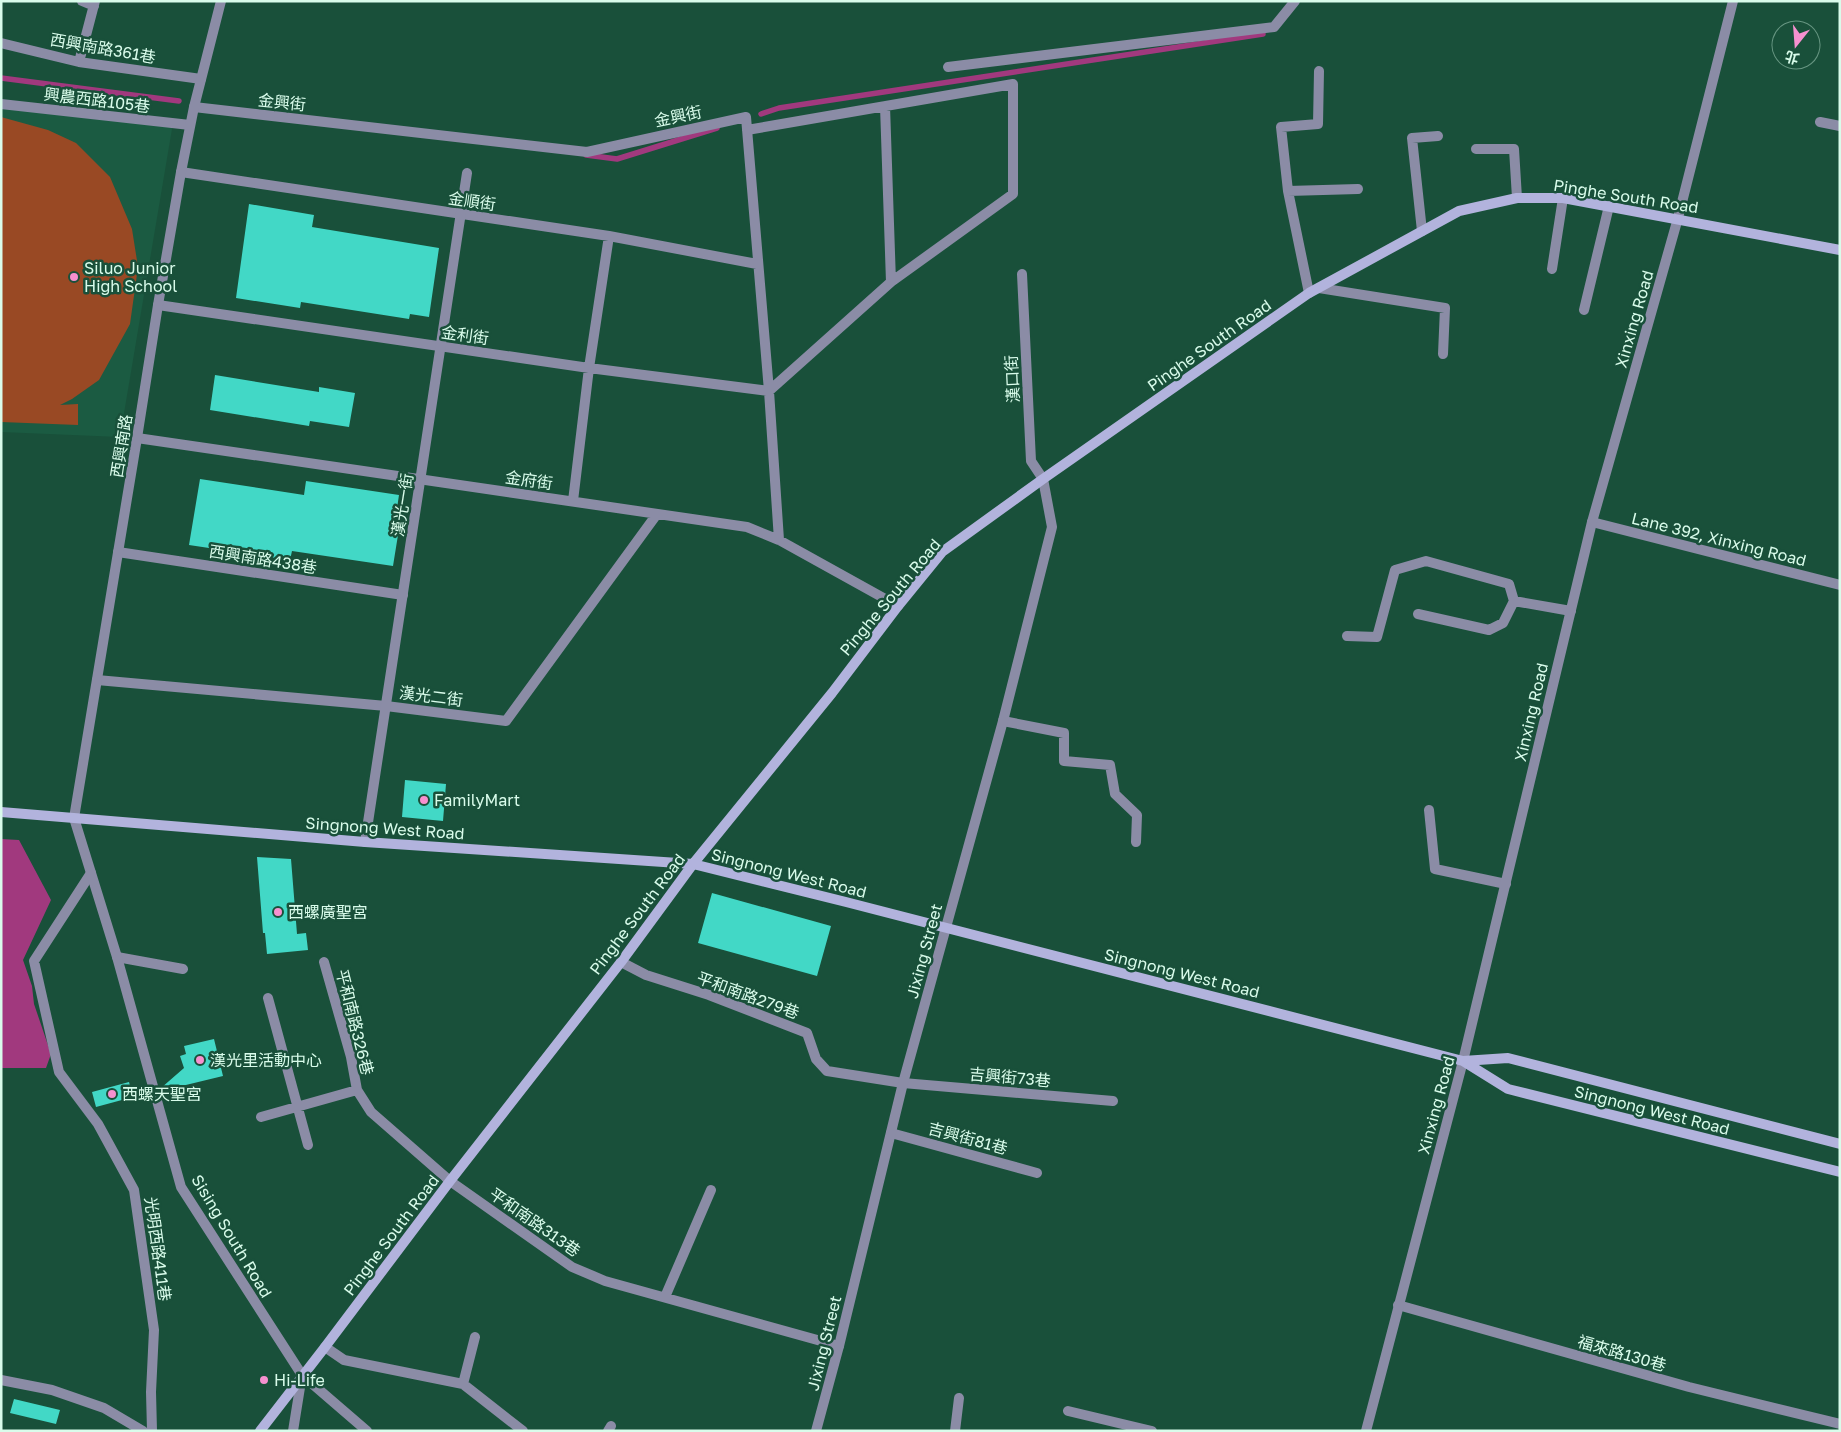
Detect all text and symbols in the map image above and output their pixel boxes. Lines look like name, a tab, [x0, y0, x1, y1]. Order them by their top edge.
north arrow	[1771, 20, 1821, 70]
street label: 西興南路361巷	[49, 29, 157, 67]
text: 北	[1783, 48, 1801, 68]
street label: 興農西路105巷	[43, 84, 151, 116]
street label: 金興街	[257, 90, 307, 114]
street label: 金興街	[652, 101, 704, 131]
street label: Pinghe South Road	[1552, 175, 1700, 217]
street label: 金順街	[447, 188, 497, 214]
place label: Siluo Junior High School	[84, 258, 177, 296]
street label: Xinxing Road	[1611, 268, 1657, 370]
marker: Siluo Junior High School	[68, 271, 80, 283]
street label: Pinghe South Road	[1143, 295, 1275, 395]
street label: 金利街	[440, 322, 490, 348]
street label: 漢口街	[1001, 355, 1023, 403]
street label: 西興南路	[106, 413, 136, 479]
street label: 金府街	[504, 467, 554, 493]
street label: 漢光一街	[387, 472, 417, 538]
street label: Lane 392, Xinxing Road	[1630, 508, 1808, 570]
street label: Pinghe South Road	[835, 534, 945, 660]
street label: 西興南路438巷	[208, 541, 318, 577]
street label: Xinxing Road	[1510, 661, 1552, 763]
street label: 漢光二街	[398, 682, 464, 710]
place label: FamilyMart	[434, 790, 520, 810]
marker: FamilyMart	[418, 794, 430, 806]
street label: Singnong West Road	[305, 812, 465, 844]
street label: Singnong West Road	[709, 844, 869, 902]
street label: Pinghe South Road	[585, 849, 689, 979]
street label: Jixing Street	[902, 901, 946, 1001]
place label: 西螺廣聖宮	[288, 902, 368, 922]
marker: 西螺廣聖宮	[272, 906, 284, 918]
street label: Singnong West Road	[1102, 944, 1262, 1002]
street label: 平和南路326巷	[332, 967, 378, 1077]
street label: 平和南路279巷	[694, 967, 802, 1023]
place label: 漢光里活動中心	[210, 1050, 322, 1070]
marker: 漢光里活動中心	[194, 1054, 206, 1066]
street label: Xinxing Road	[1413, 1054, 1459, 1156]
street label: 吉興街73巷	[968, 1063, 1052, 1091]
street label: Singnong West Road	[1572, 1081, 1732, 1139]
place label: 西螺天聖宮	[122, 1084, 202, 1104]
marker: 西螺天聖宮	[106, 1088, 118, 1100]
street label: 吉興街81巷	[926, 1118, 1010, 1158]
street label: Pinghe South Road	[339, 1170, 443, 1300]
street label: Sising South Road	[187, 1171, 277, 1301]
street label: 平和南路313巷	[486, 1183, 584, 1261]
street label: 光明西路411巷	[141, 1195, 175, 1303]
street label: Jixing Street	[803, 1293, 845, 1393]
street label: 福來路130巷	[1575, 1331, 1669, 1375]
place label: Hi-Life	[274, 1370, 325, 1390]
marker: Hi-Life	[258, 1374, 270, 1386]

